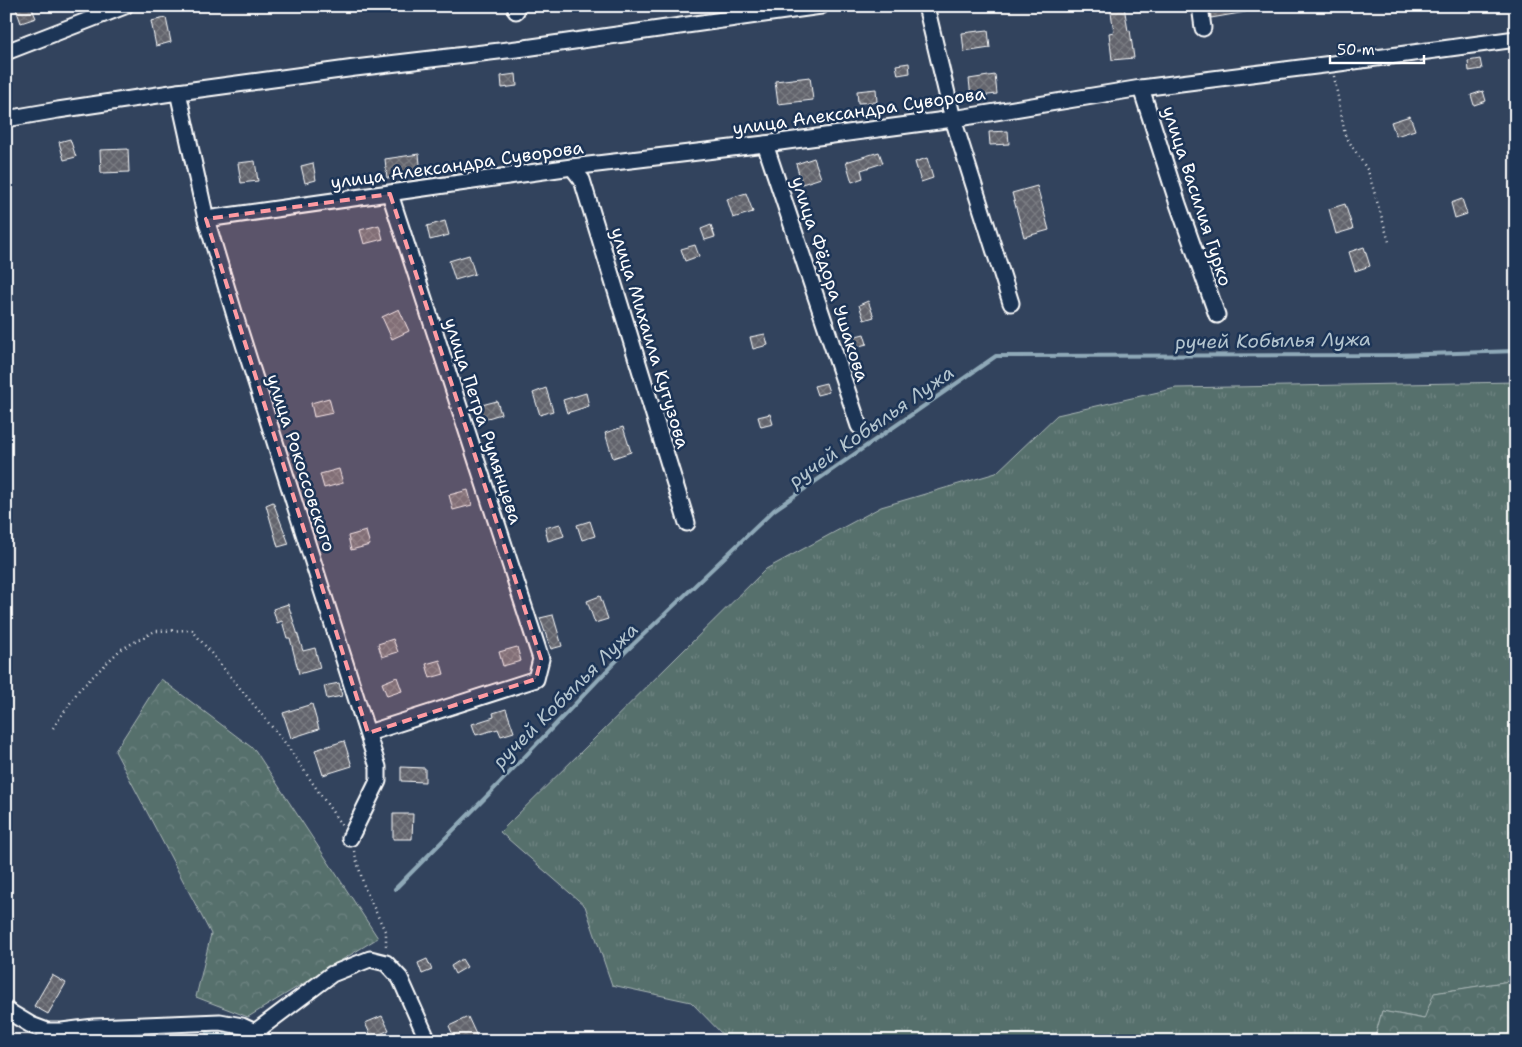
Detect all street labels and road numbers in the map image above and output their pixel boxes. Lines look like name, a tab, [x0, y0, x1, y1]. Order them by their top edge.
street label: улица Александра Суворова	[731, 81, 987, 141]
street label: улица Василия Гурко	[1157, 103, 1237, 289]
street label: улица Александра Суворова	[329, 135, 585, 195]
street label: улица Фёдора Ушакова	[786, 174, 874, 384]
street label: улица Михаила Кутузова	[605, 224, 695, 452]
street label: улица Петра Румянцева	[438, 315, 528, 527]
street label: улица Рокоссовского	[261, 371, 341, 555]

